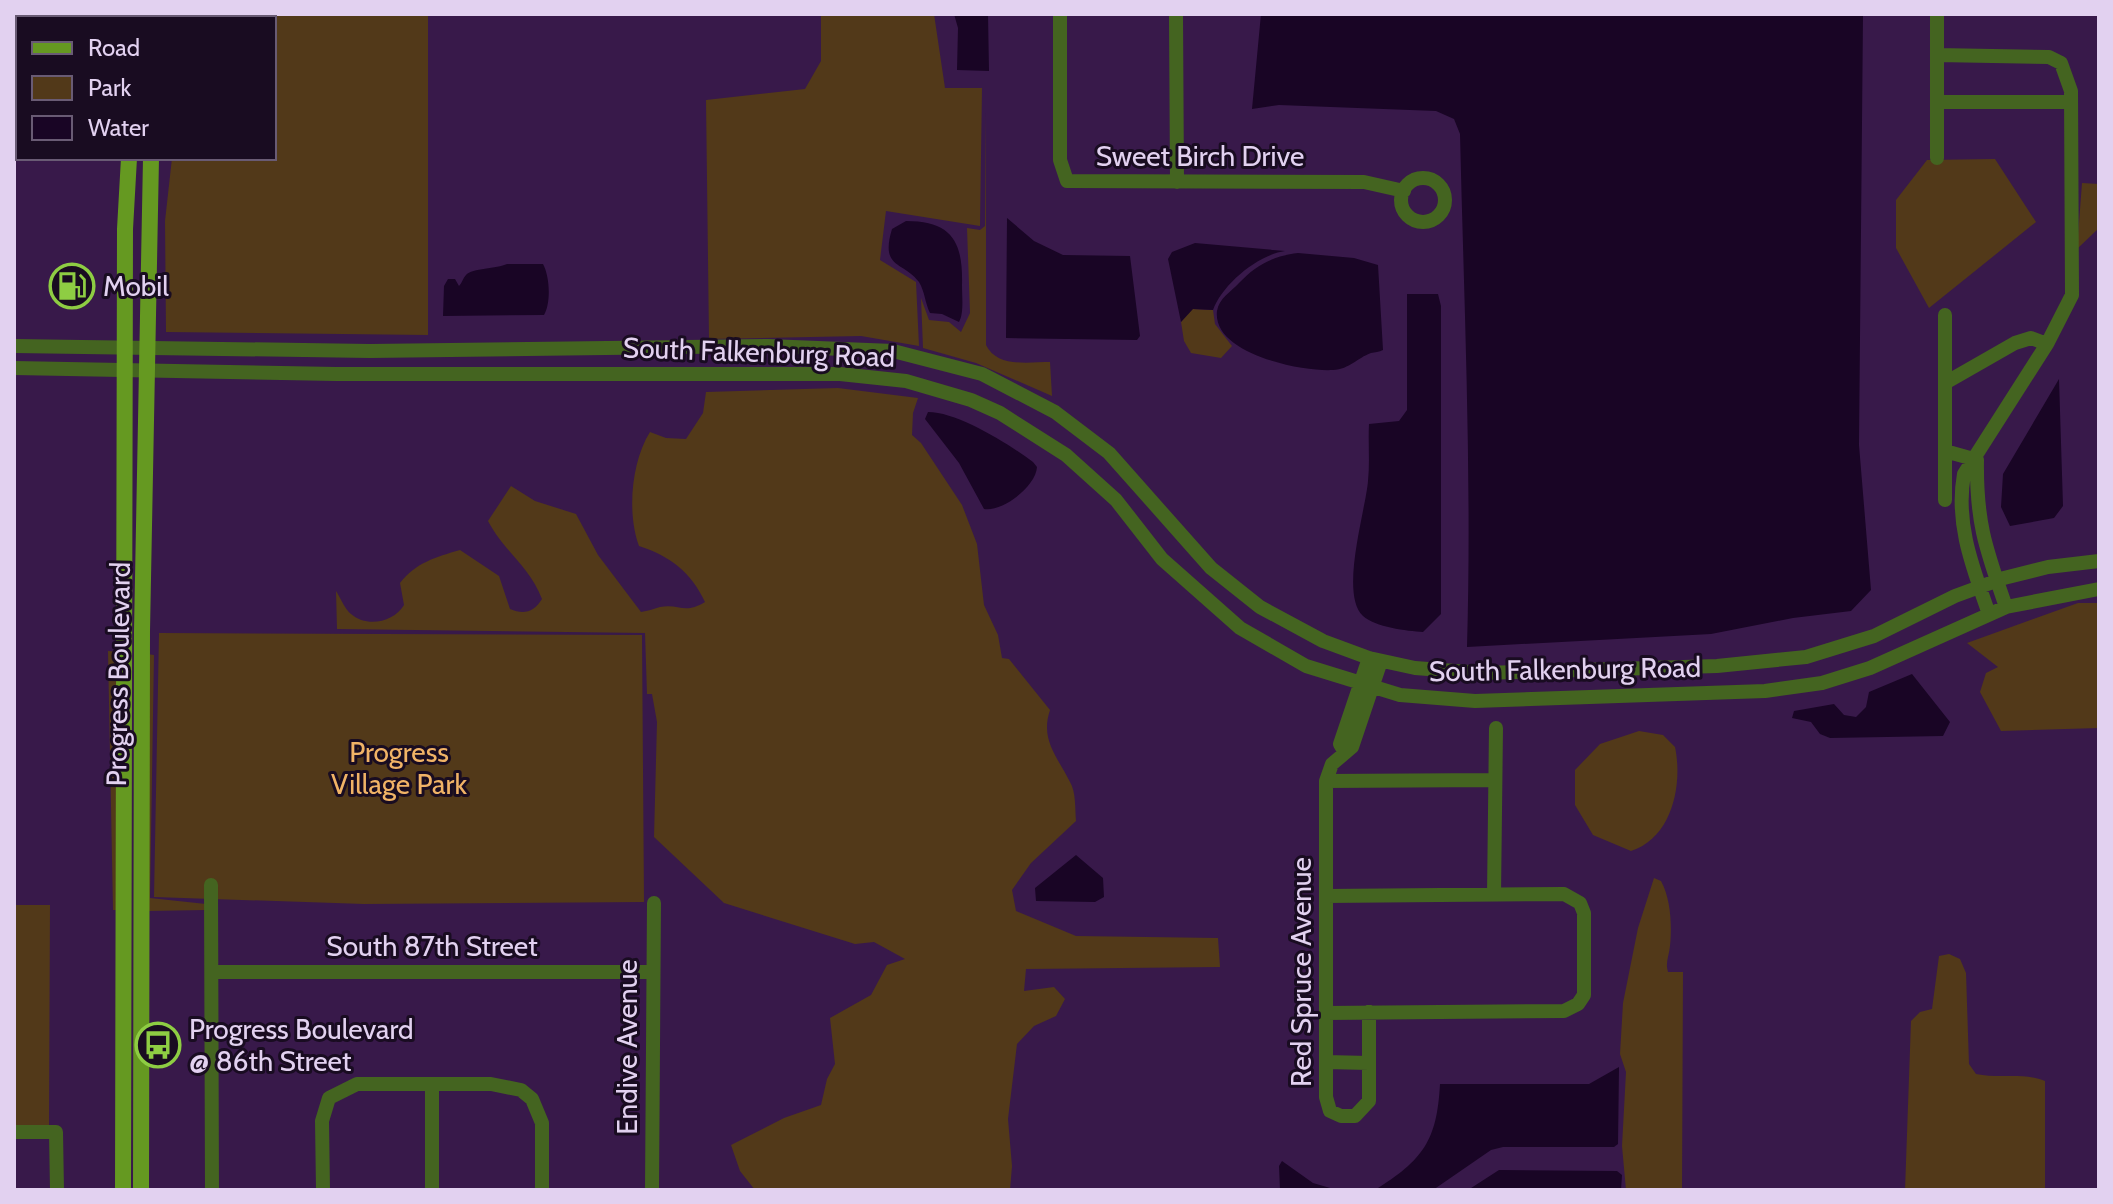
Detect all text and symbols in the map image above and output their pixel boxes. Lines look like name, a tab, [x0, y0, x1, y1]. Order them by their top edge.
legend	[16, 16, 276, 160]
text: Road	[88, 33, 140, 62]
text: Park	[88, 73, 131, 102]
text: Water	[88, 113, 149, 142]
street label: Sweet Birch Drive	[1096, 139, 1304, 173]
fuel station icon: Mobil	[48, 262, 96, 310]
place label: Mobil	[103, 269, 169, 303]
street label: South Falkenburg Road	[622, 330, 896, 374]
street label: Progress Boulevard	[99, 561, 137, 787]
street label: South Falkenburg Road	[1429, 650, 1701, 688]
park label: Progress Village Park	[331, 735, 467, 801]
street label: Red Spruce Avenue	[1284, 857, 1318, 1087]
street label: South 87th Street	[326, 929, 538, 963]
street label: Endive Avenue	[610, 959, 644, 1135]
place label: Progress Boulevard @ 86th Street	[189, 1012, 413, 1078]
bus stop icon: Progress Boulevard @ 86th Street	[134, 1021, 182, 1069]

